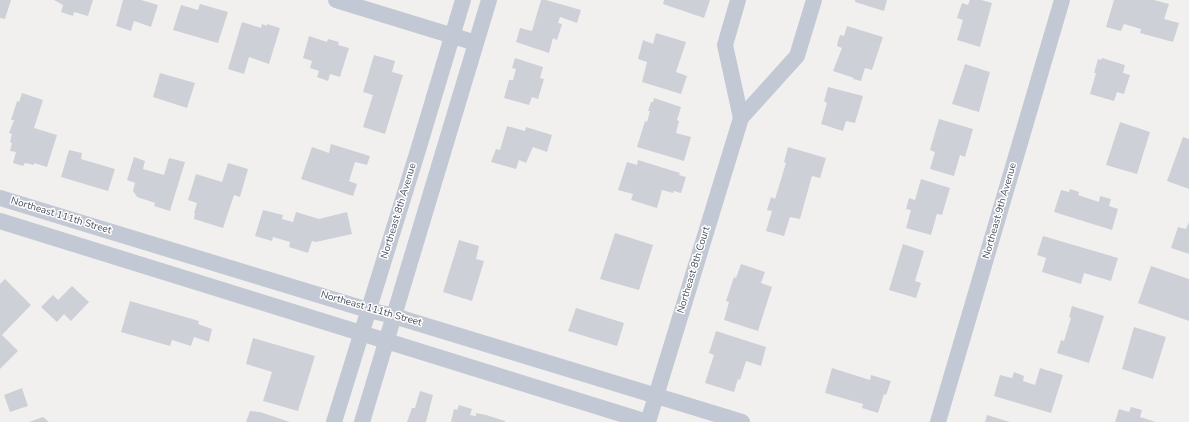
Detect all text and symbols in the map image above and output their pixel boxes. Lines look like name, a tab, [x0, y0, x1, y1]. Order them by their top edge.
street label: Northeast 8th Avenue	[379, 162, 419, 260]
street label: Northeast 9th Avenue	[981, 162, 1019, 260]
street label: Northeast 111th Street	[9, 195, 113, 237]
street label: Northeast 8th Court	[675, 225, 713, 315]
street label: Northeast 111th Street	[319, 289, 423, 329]

